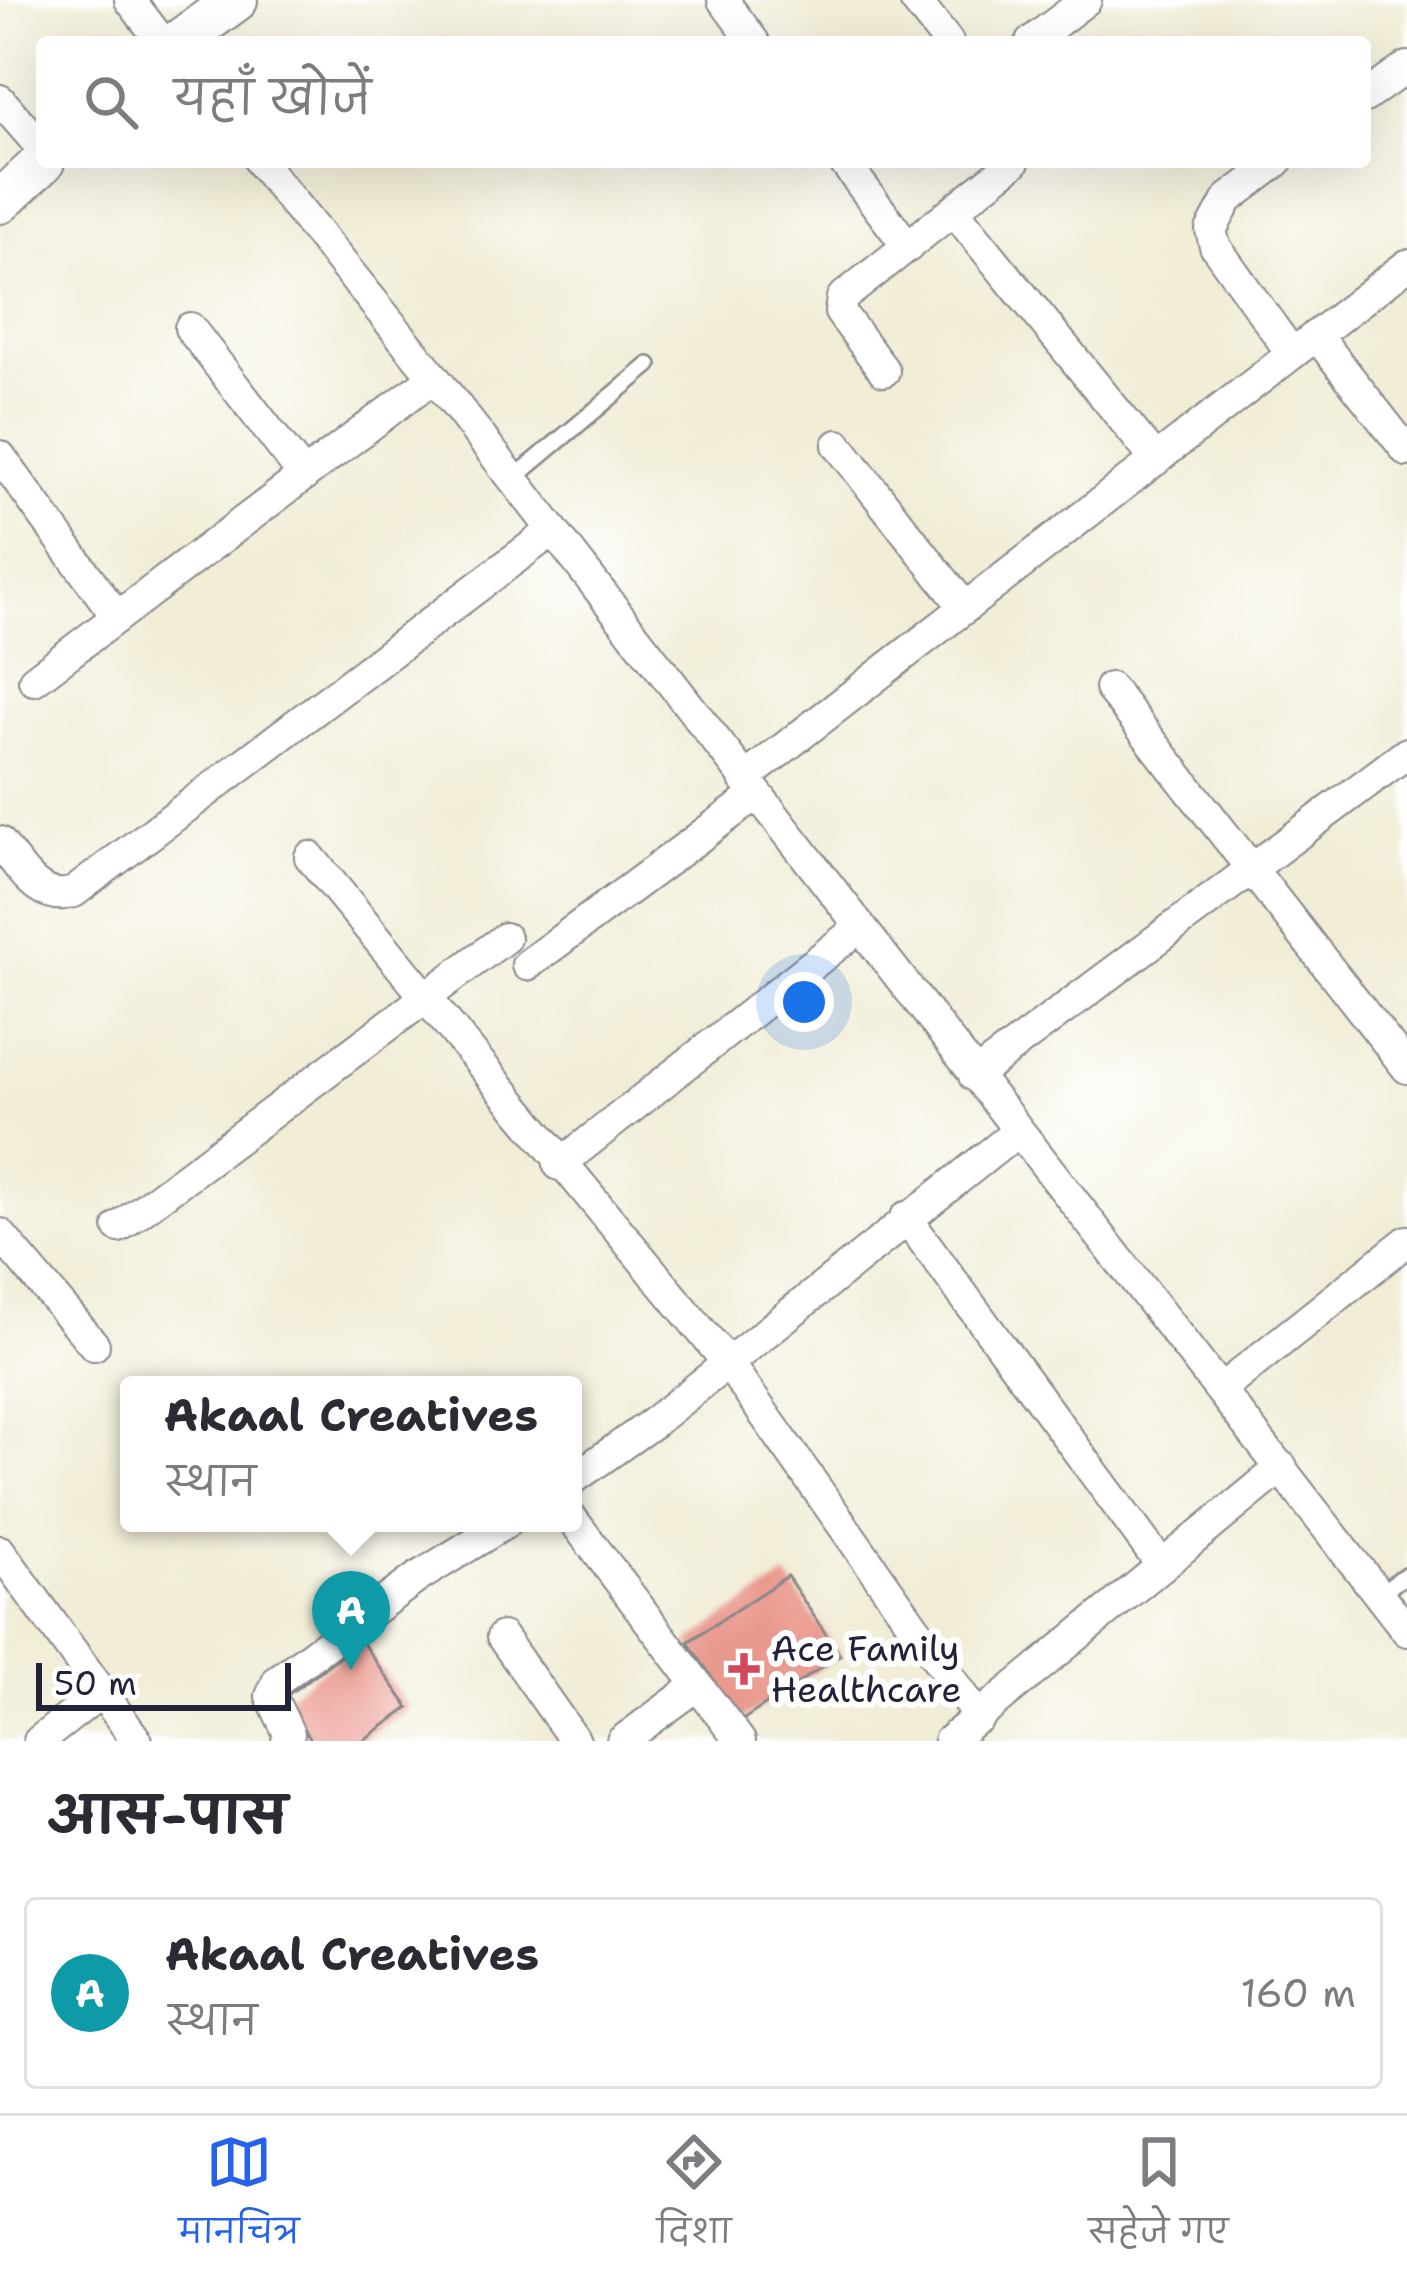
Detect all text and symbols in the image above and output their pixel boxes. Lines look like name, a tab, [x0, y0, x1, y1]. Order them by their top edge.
search box	[36, 36, 1371, 168]
text: यहाँ खोजें	[174, 68, 371, 128]
icon: search	[78, 69, 144, 135]
your location	[774, 972, 834, 1032]
popup	[120, 1376, 582, 1532]
text: Akaal Creatives	[164, 1385, 538, 1445]
text: स्थान	[164, 1455, 256, 1507]
pin: A	[312, 1571, 390, 1670]
place label: Ace Family Healthcare	[771, 1624, 962, 1714]
marker: Ace Family Healthcare	[728, 1653, 760, 1685]
scale bar	[36, 1657, 291, 1710]
text: 50 m	[54, 1661, 137, 1706]
text: आस-पास	[48, 1781, 287, 1849]
text: Akaal Creatives	[165, 1924, 539, 1984]
text: A	[75, 1967, 105, 2019]
text: 160 m	[1241, 1967, 1356, 2019]
text: स्थान	[165, 1994, 257, 2046]
tab: मानचित्र	[179, 2129, 300, 2268]
tab: दिशा	[657, 2129, 732, 2268]
tab: सहेजे गए	[1089, 2129, 1228, 2268]

